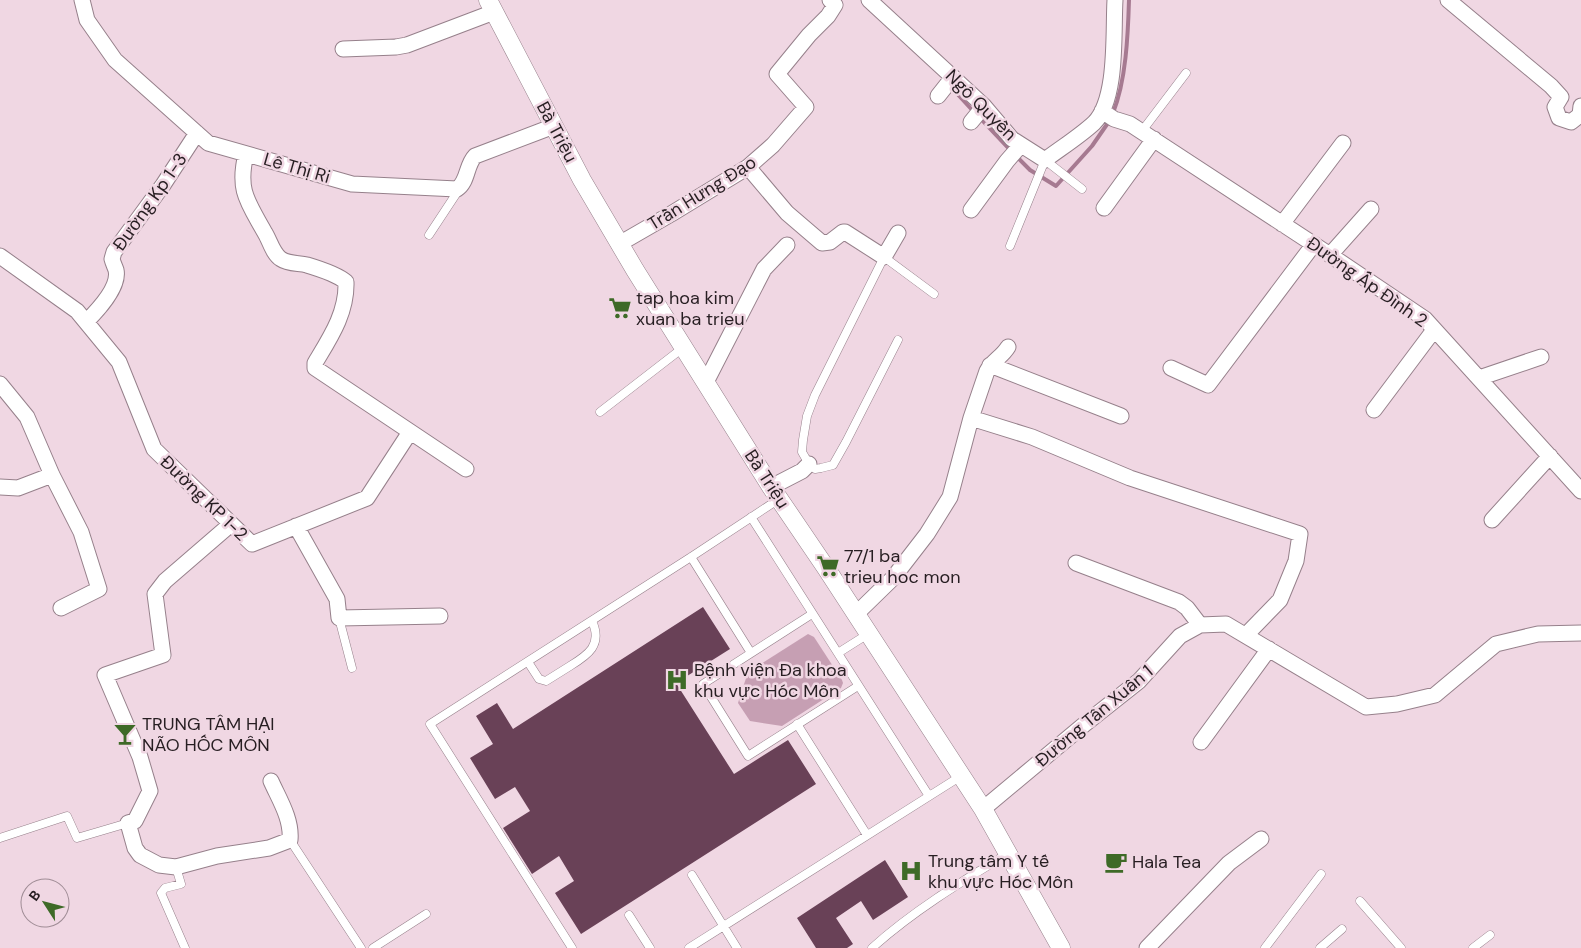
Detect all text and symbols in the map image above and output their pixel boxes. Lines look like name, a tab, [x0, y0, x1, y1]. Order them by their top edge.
street label: Ngô Quyền	[940, 64, 1022, 146]
street label: Bà Triệu	[531, 97, 583, 167]
street label: Lê Thị Ri	[261, 147, 333, 189]
street label: Đường Kp 1-3	[107, 148, 193, 256]
street label: Trần Hưng Đạo	[643, 150, 761, 236]
street label: Đường Ấp Đình 2	[1302, 231, 1432, 333]
place label: tap hoa kim xuan ba trieu	[636, 286, 745, 331]
supermarket icon: tap hoa kim xuan ba trieu	[607, 295, 633, 321]
street label: Bà Triệu	[739, 445, 795, 513]
street label: Đường KP 1-2	[155, 450, 253, 546]
place label: 77/1 ba trieu hoc mon	[844, 544, 961, 589]
supermarket icon: 77/1 ba trieu hoc mon	[815, 553, 841, 579]
place label: Bệnh viện Đa khoa khu vực Hóc Môn	[694, 658, 847, 703]
street label: Đường Tân Xuân 1	[1030, 660, 1158, 772]
hospital icon: Bệnh viện Đa khoa khu vực Hóc Môn	[664, 667, 690, 693]
place label: TRUNG TÂM HẠI NÃO HỐC MÔN	[142, 712, 274, 757]
bar icon: TRUNG TÂM HẠI NÃO HỐC MÔN	[112, 721, 138, 747]
place label: Trung tâm Y tế khu vực Hóc Môn	[928, 849, 1073, 894]
cafe icon: Hala Tea	[1103, 849, 1129, 875]
place label: Hala Tea	[1132, 850, 1201, 874]
hospital icon: Trung tâm Y tế khu vực Hóc Môn	[898, 858, 924, 884]
north arrow	[20, 878, 70, 928]
text: B	[25, 886, 44, 904]

